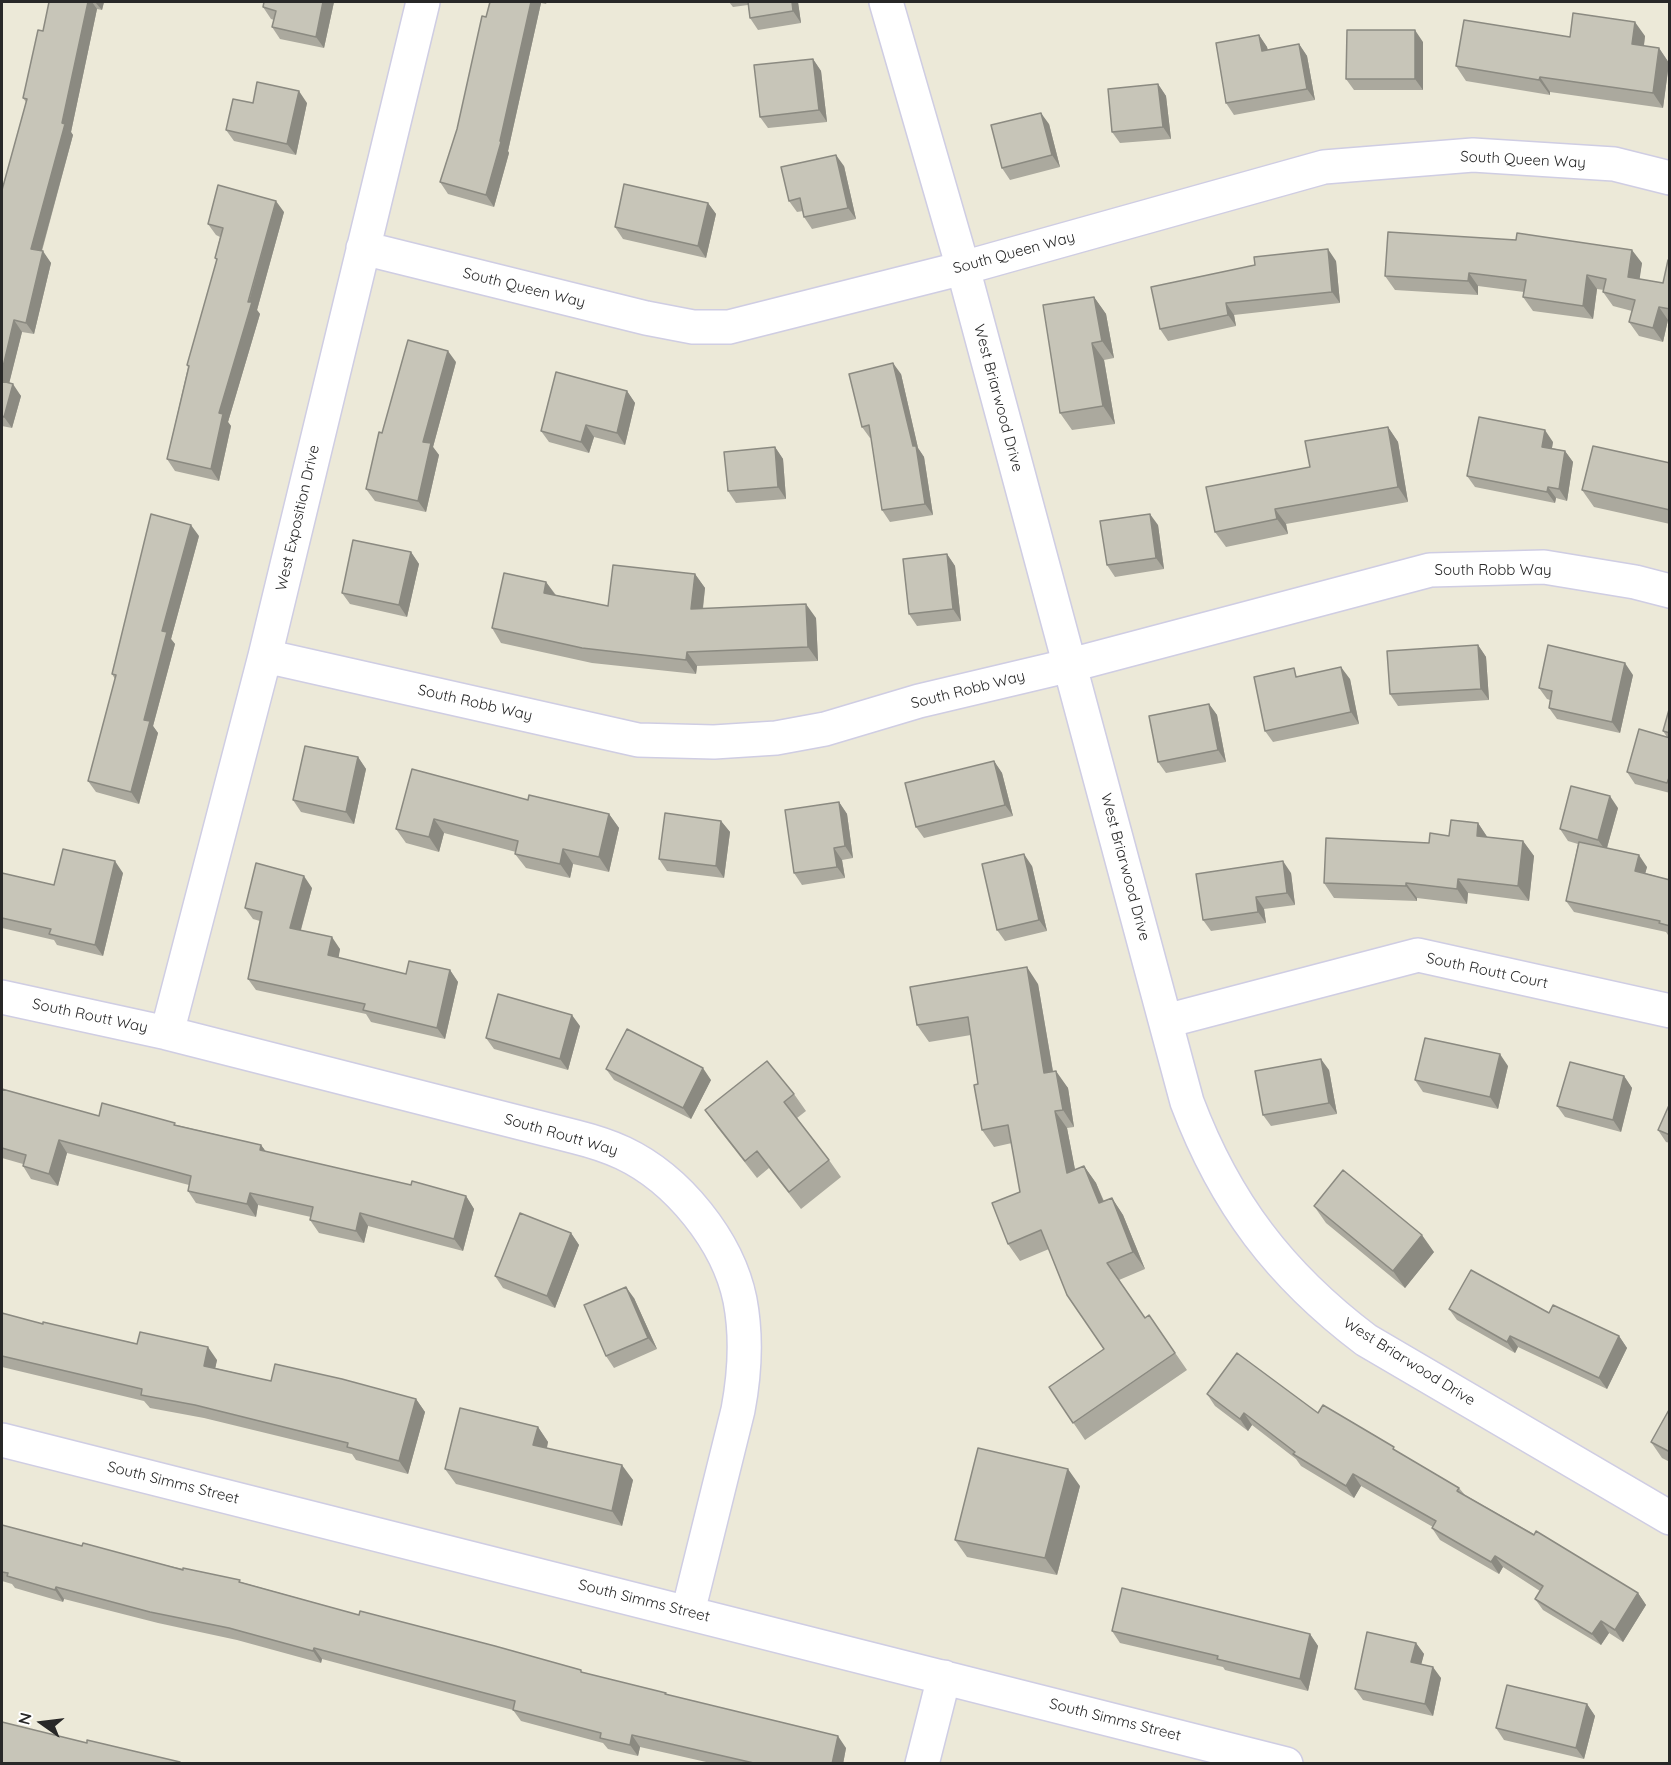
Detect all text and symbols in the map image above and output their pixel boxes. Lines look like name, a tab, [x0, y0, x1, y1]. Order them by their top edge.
street label: South Queen Way	[1460, 148, 1586, 172]
street label: South Queen Way	[951, 228, 1077, 278]
street label: South Queen Way	[461, 264, 587, 312]
street label: West Briarwood Drive	[970, 322, 1026, 474]
street label: West Exposition Drive	[272, 443, 324, 593]
street label: South Robb Way	[1435, 561, 1551, 579]
street label: South Robb Way	[909, 667, 1027, 713]
street label: South Robb Way	[416, 681, 534, 725]
street label: West Briarwood Drive	[1097, 791, 1153, 943]
street label: South Routt Court	[1425, 949, 1549, 993]
street label: South Routt Way	[31, 995, 149, 1037]
street label: South Routt Way	[502, 1110, 620, 1160]
street label: West Briarwood Drive	[1340, 1314, 1478, 1410]
street label: South Simms Street	[105, 1458, 241, 1508]
street label: South Simms Street	[576, 1576, 712, 1626]
north arrow	[12, 1693, 72, 1753]
street label: South Simms Street	[1047, 1695, 1183, 1745]
text: N	[13, 1711, 36, 1727]

